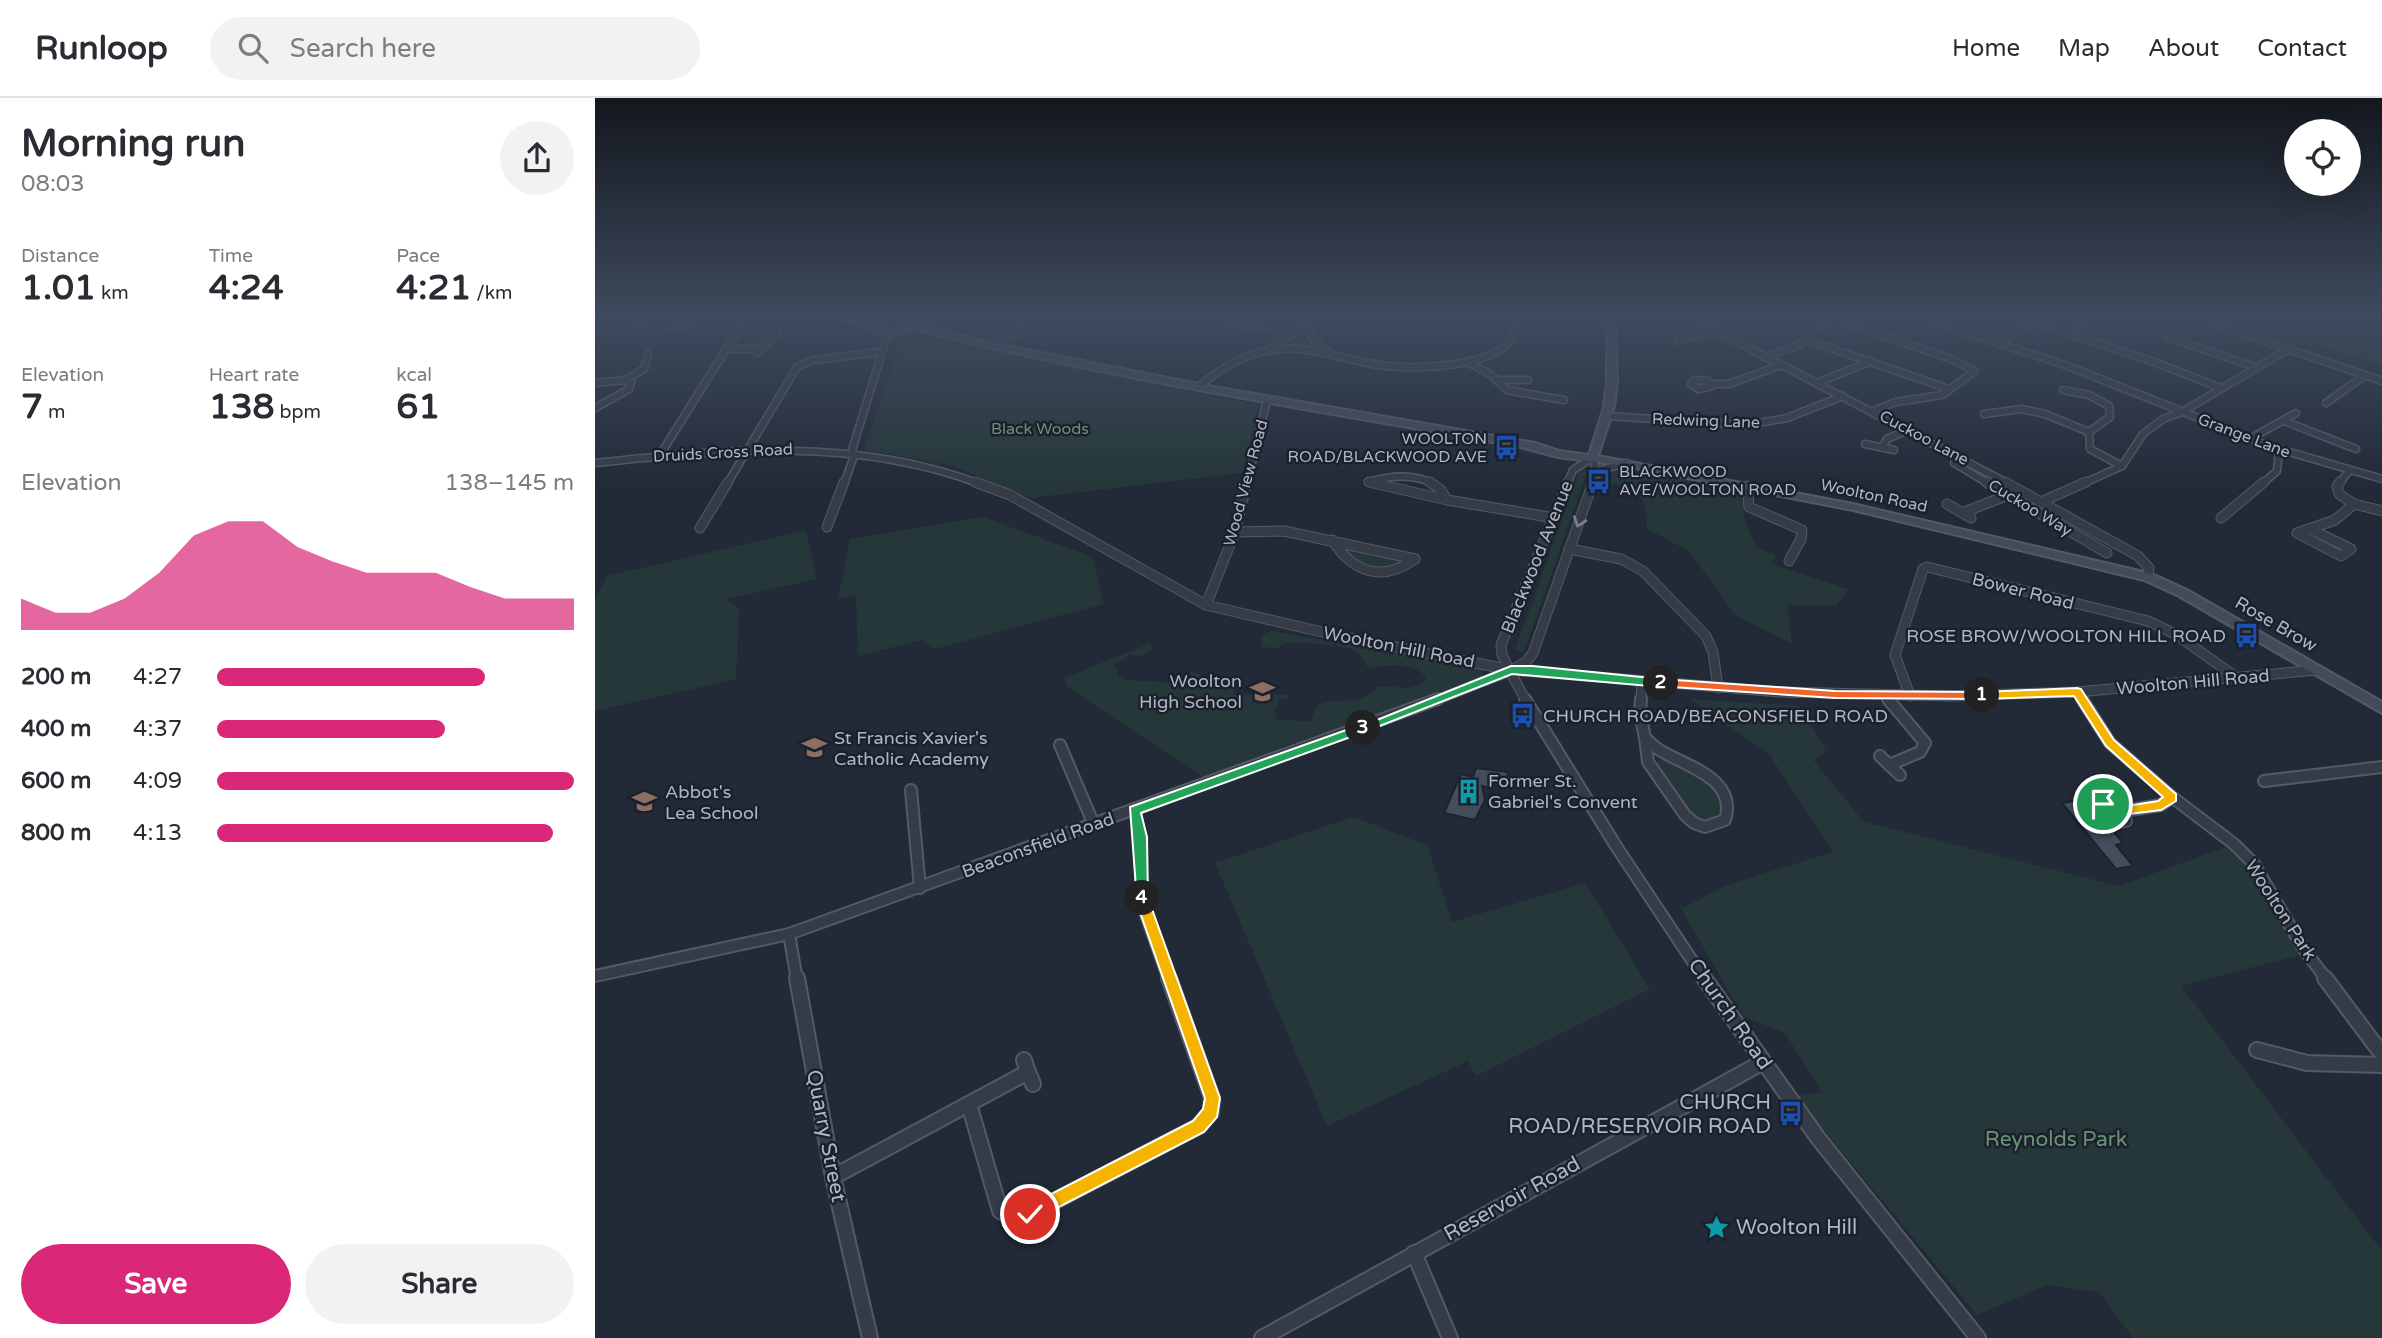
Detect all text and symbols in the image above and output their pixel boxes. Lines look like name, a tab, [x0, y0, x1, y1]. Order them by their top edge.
search box	[210, 17, 700, 80]
text: Runloop	[35, 29, 168, 68]
icon: search	[234, 29, 272, 67]
text: Search here	[290, 33, 436, 64]
text: Home	[1952, 34, 2020, 63]
text: Map	[2058, 34, 2110, 63]
text: About	[2148, 34, 2219, 63]
text: Contact	[2257, 34, 2347, 63]
map controls	[2284, 119, 2361, 196]
button: locate	[2284, 119, 2361, 196]
text: Morning run	[21, 121, 245, 167]
button: share	[500, 121, 574, 195]
text: 08:03	[21, 170, 85, 198]
text: Distance	[21, 245, 99, 267]
text: Time	[209, 245, 253, 267]
text: Pace	[396, 245, 440, 267]
text: 1.01	[21, 267, 96, 309]
text: 4:24	[209, 267, 284, 309]
text: 4:21	[396, 267, 471, 309]
text: km	[96, 282, 129, 304]
text: /km	[471, 282, 513, 304]
text: Elevation	[21, 364, 104, 386]
text: Heart rate	[209, 364, 299, 386]
text: kcal	[396, 364, 432, 386]
text: 7	[21, 386, 43, 428]
text: 138	[209, 386, 275, 428]
text: 61	[396, 386, 440, 428]
text: m	[43, 401, 65, 423]
text: bpm	[275, 401, 321, 423]
street label: Cuckoo Lane	[1876, 406, 1972, 470]
street label: Redwing Lane	[1652, 409, 1760, 433]
street label: Grange Lane	[2195, 409, 2293, 463]
street label: Wood View Road	[1220, 418, 1272, 548]
park label: Black Woods	[991, 419, 1089, 439]
place label: WOOLTON ROAD/BLACKWOOD AVE	[1288, 429, 1487, 467]
bus stop icon: WOOLTON ROAD/BLACKWOOD AVE	[1493, 434, 1521, 462]
street label: Druids Cross Road	[653, 439, 793, 467]
place label: BLACKWOOD AVE/WOOLTON ROAD	[1619, 462, 1796, 500]
bus stop icon: BLACKWOOD AVE/WOOLTON ROAD	[1585, 467, 1613, 495]
text: Elevation	[21, 469, 122, 497]
text: 138–145 m	[445, 469, 574, 497]
street label: Woolton Road	[1819, 475, 1929, 517]
street label: Cuckoo Way	[1984, 475, 2076, 541]
street label: Blackwood Avenue	[1496, 477, 1578, 637]
one-way arrow	[1573, 515, 1587, 527]
street label: Bower Road	[1970, 568, 2076, 614]
street label: Rose Brow	[2231, 592, 2321, 656]
street label: Woolton Hill Road	[1321, 622, 1477, 672]
bus stop icon: ROSE BROW/WOOLTON HILL ROAD	[2232, 622, 2260, 650]
place label: ROSE BROW/WOOLTON HILL ROAD	[1906, 625, 2226, 647]
text: 200 m	[21, 663, 91, 691]
text: 4:27	[133, 663, 182, 691]
street label: Woolton Hill Road	[2115, 664, 2271, 700]
pin: 2	[1643, 666, 1679, 700]
place label: Woolton High School	[1139, 670, 1242, 713]
text: 2	[1655, 671, 1666, 693]
school or university icon: Woolton High School	[1248, 677, 1276, 705]
pin: 1	[1965, 678, 1999, 712]
text: 1	[1976, 683, 1987, 705]
bus stop icon: CHURCH ROAD/BEACONSFIELD ROAD	[1509, 702, 1537, 730]
place label: CHURCH ROAD/BEACONSFIELD ROAD	[1543, 705, 1888, 727]
pin: 3	[1345, 710, 1381, 746]
text: 400 m	[21, 715, 91, 743]
text: 4:37	[133, 715, 182, 743]
text: 3	[1357, 716, 1368, 738]
place label: St Francis Xavier's Catholic Academy	[834, 727, 989, 770]
school or university icon: St Francis Xavier's Catholic Academy	[800, 734, 828, 762]
text: 600 m	[21, 767, 91, 795]
text: 4:09	[133, 767, 182, 795]
place label: Former St. Gabriel's Convent	[1488, 770, 1638, 813]
pin	[2073, 774, 2133, 834]
building icon: Former St. Gabriel's Convent	[1454, 777, 1482, 805]
place label: Abbot's Lea School	[665, 781, 758, 824]
icon: arrive	[2084, 785, 2122, 823]
school or university icon: Abbot's Lea School	[631, 788, 659, 816]
street label: Beaconsfield Road	[959, 807, 1117, 883]
text: 800 m	[21, 819, 91, 847]
text: 4:13	[133, 819, 182, 847]
street label: Woolton Park	[2240, 856, 2322, 965]
pin: 4	[1125, 880, 1159, 916]
text: 4	[1136, 886, 1147, 908]
street label: Church Road	[1682, 954, 1778, 1074]
street label: Quarry Street	[801, 1068, 851, 1204]
place label: CHURCH ROAD/RESERVOIR ROAD	[1508, 1090, 1771, 1139]
bus stop icon: CHURCH ROAD/RESERVOIR ROAD	[1777, 1100, 1805, 1128]
park label: Reynolds Park	[1985, 1127, 2127, 1152]
street label: Reservoir Road	[1439, 1151, 1585, 1247]
pin	[1000, 1184, 1060, 1244]
icon: check	[1011, 1195, 1049, 1233]
place icon: Woolton Hill	[1702, 1213, 1730, 1241]
place label: Woolton Hill	[1736, 1215, 1857, 1240]
button: Save	[21, 1244, 291, 1324]
button: Share	[305, 1244, 574, 1324]

